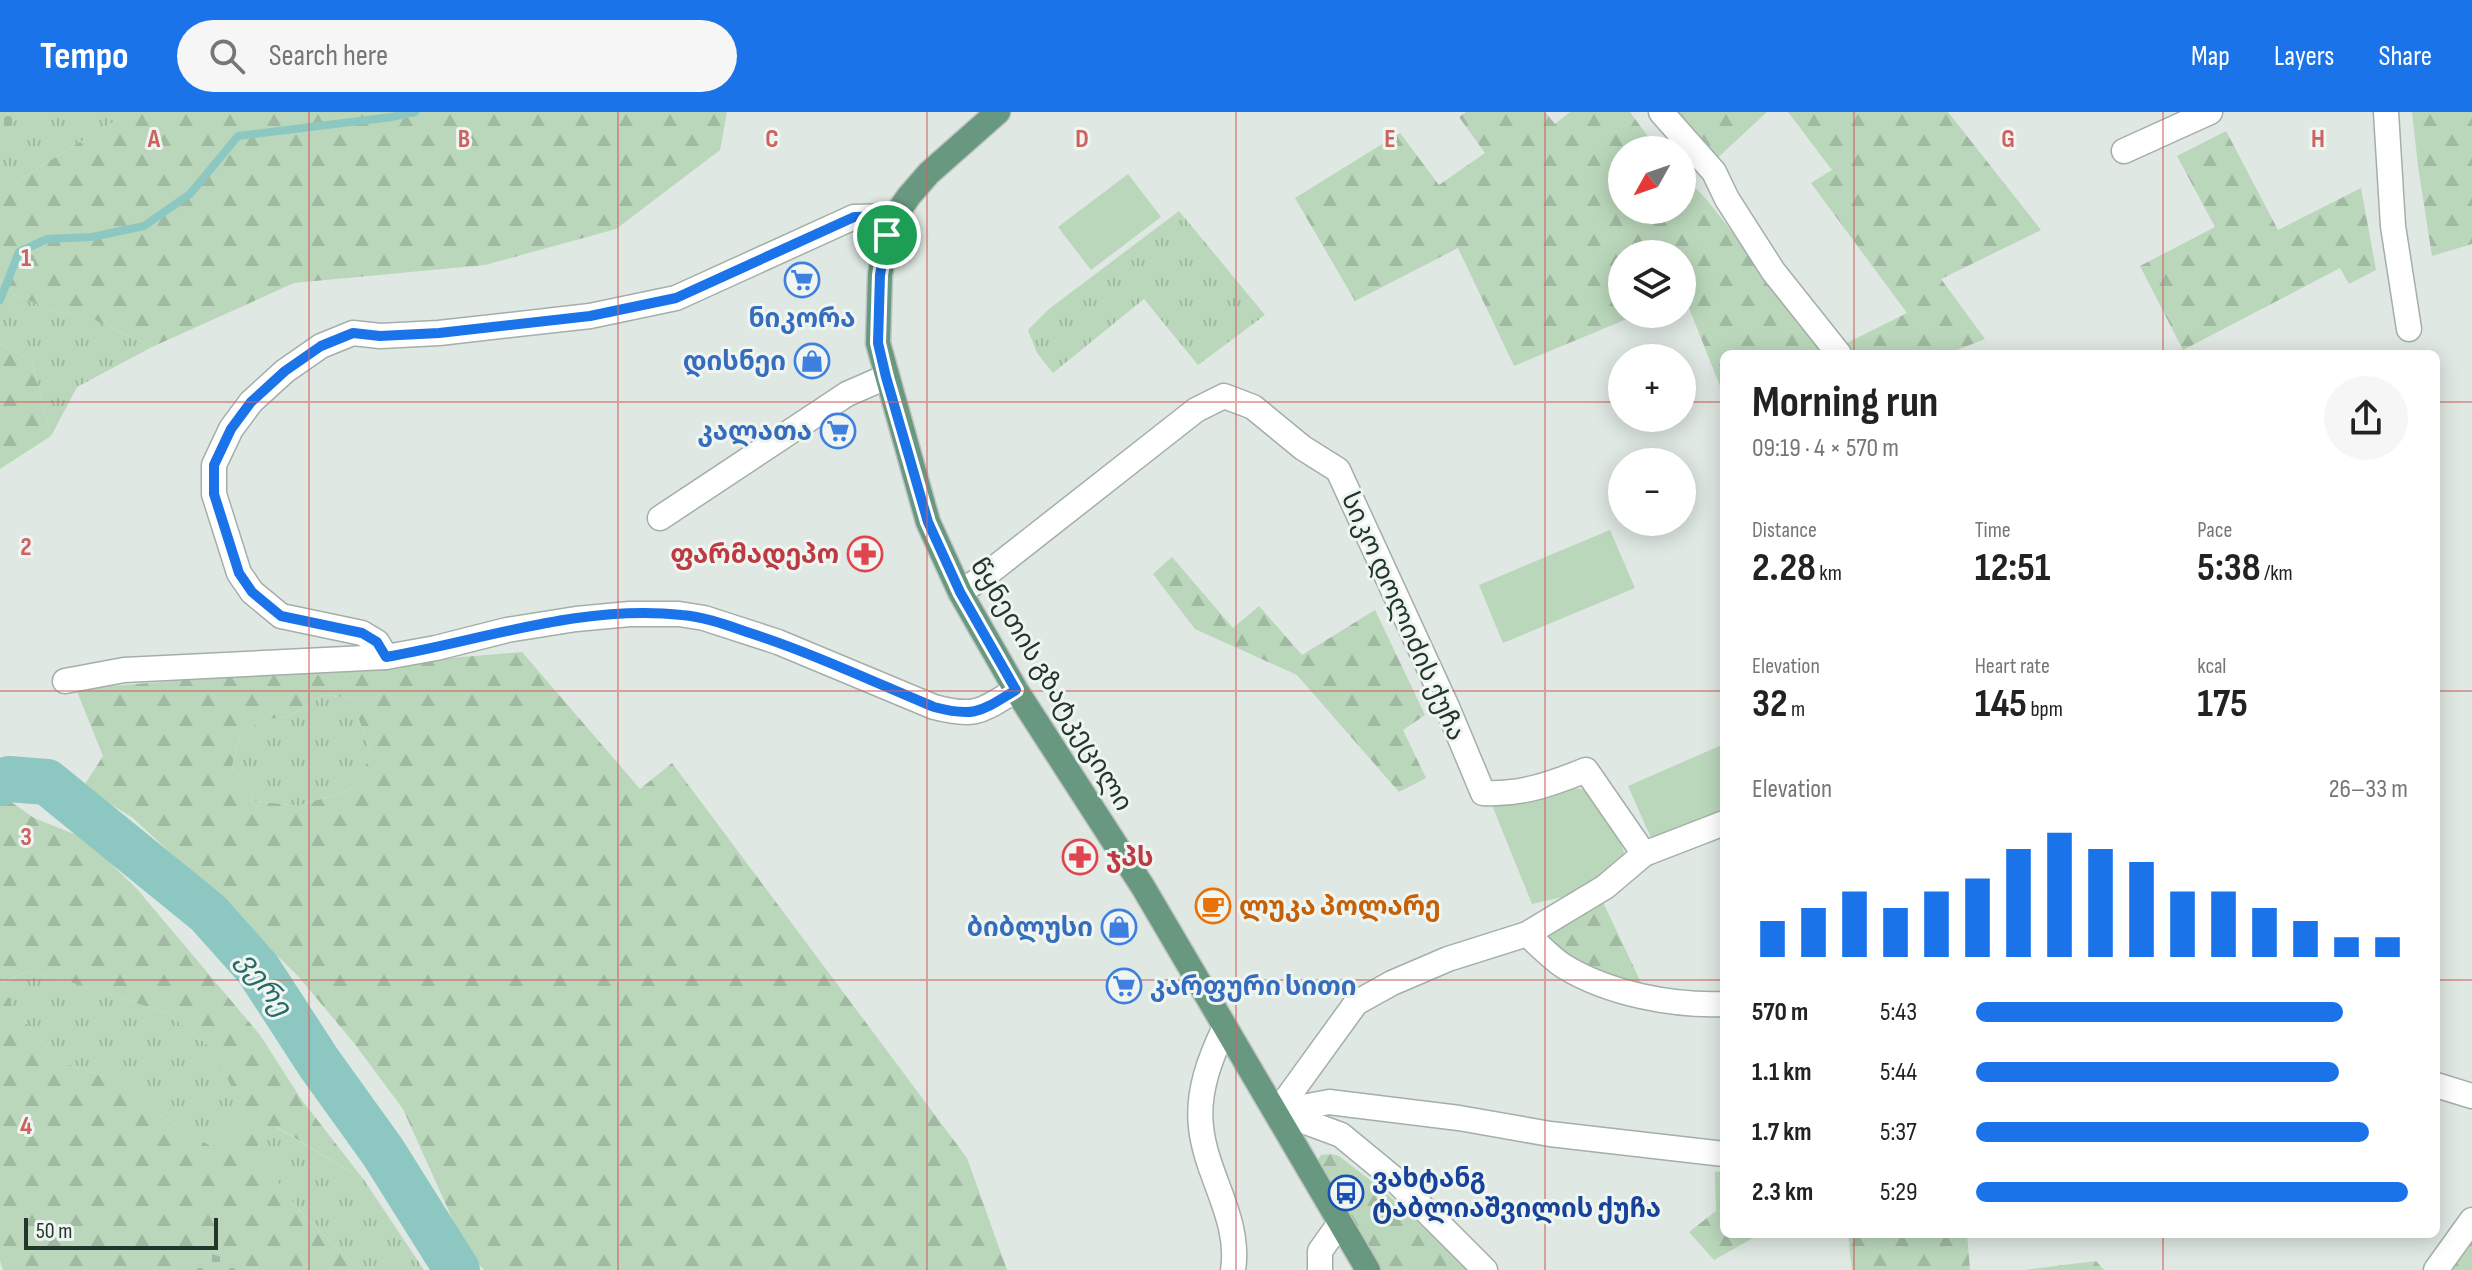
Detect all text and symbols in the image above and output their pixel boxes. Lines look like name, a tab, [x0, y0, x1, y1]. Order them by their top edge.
search box	[177, 20, 737, 92]
text: Tempo	[40, 34, 129, 79]
icon: search	[205, 34, 249, 78]
text: Search here	[269, 38, 388, 74]
text: Map	[2191, 40, 2230, 73]
text: Layers	[2274, 40, 2334, 73]
text: Share	[2378, 40, 2432, 73]
text: A	[147, 124, 161, 155]
text: B	[458, 124, 470, 155]
text: C	[765, 124, 779, 155]
text: D	[1075, 124, 1089, 155]
text: E	[1384, 124, 1396, 155]
text: G	[2001, 124, 2015, 155]
text: H	[2311, 124, 2325, 155]
north arrow	[1608, 136, 1696, 224]
map controls	[1608, 136, 1696, 536]
pin	[853, 201, 921, 269]
icon: arrive	[865, 213, 909, 257]
button: layers	[1608, 240, 1696, 328]
text: 1	[21, 243, 31, 274]
supermarket icon: ნიკორა	[783, 261, 821, 299]
place label: ნიკორა	[748, 304, 856, 335]
shop icon: დისნეი	[793, 342, 831, 380]
button: +	[1608, 344, 1696, 432]
place label: დისნეი	[683, 347, 786, 378]
text: Morning run	[1752, 376, 1938, 429]
button: share	[2324, 376, 2408, 460]
supermarket icon: კალათა	[819, 412, 857, 450]
place label: კალათა	[697, 417, 812, 448]
text: 09:19 · 4 × 570 m	[1752, 433, 1899, 464]
button: −	[1608, 448, 1696, 536]
street label: სიკო დოლიძის ქუჩა	[1334, 488, 1471, 746]
text: Distance	[1752, 517, 1817, 544]
text: Time	[1975, 517, 2011, 544]
text: Pace	[2197, 517, 2232, 544]
text: 2	[20, 532, 32, 563]
pharmacy icon: ფარმადეპო	[846, 535, 884, 573]
place label: ფარმადეპო	[670, 540, 839, 571]
text: 2.28	[1752, 544, 1816, 592]
text: 12:51	[1975, 544, 2050, 592]
text: 5:38	[2197, 544, 2261, 592]
street label: წყნეთის გზატკეცილი	[963, 553, 1139, 817]
text: km	[1816, 560, 1842, 587]
text: /km	[2261, 560, 2293, 587]
text: Elevation	[1752, 653, 1820, 680]
text: Heart rate	[1975, 653, 2050, 680]
text: kcal	[2197, 653, 2226, 680]
text: 32	[1752, 680, 1787, 728]
text: 145	[1975, 680, 2027, 728]
text: 175	[2197, 680, 2248, 728]
text: m	[1787, 696, 1805, 723]
text: bpm	[2027, 696, 2063, 723]
text: Elevation	[1752, 774, 1832, 805]
text: 26–33 m	[2329, 774, 2408, 805]
text: 3	[20, 822, 32, 853]
pharmacy icon: ჯპს	[1061, 838, 1099, 876]
place label: ჯპს	[1106, 843, 1153, 874]
cafe icon: ლუკა პოლარე	[1194, 887, 1232, 925]
place label: ლუკა პოლარე	[1239, 892, 1441, 923]
shop icon: ბიბლუსი	[1100, 908, 1138, 946]
place label: ბიბლუსი	[967, 913, 1093, 944]
water label: ვერე	[229, 945, 299, 1024]
supermarket icon: კარფური სითი	[1105, 967, 1143, 1005]
place label: კარფური სითი	[1150, 972, 1357, 1003]
text: 570 m	[1752, 997, 1808, 1028]
text: 5:43	[1880, 997, 1917, 1028]
text: 1.1 km	[1752, 1057, 1811, 1088]
text: 5:44	[1880, 1057, 1917, 1088]
text: 4	[20, 1111, 32, 1142]
text: 1.7 km	[1752, 1117, 1811, 1148]
text: 5:37	[1880, 1117, 1917, 1148]
place label: ვახტანგ ტაბლიაშვილის ქუჩა	[1372, 1164, 1661, 1225]
bus stop icon: ვახტანგ ტაბლიაშვილის ქუჩა	[1327, 1174, 1365, 1212]
text: 2.3 km	[1752, 1177, 1813, 1208]
text: 5:29	[1880, 1177, 1918, 1208]
scale bar	[24, 1214, 218, 1250]
text: 50 m	[36, 1218, 72, 1245]

